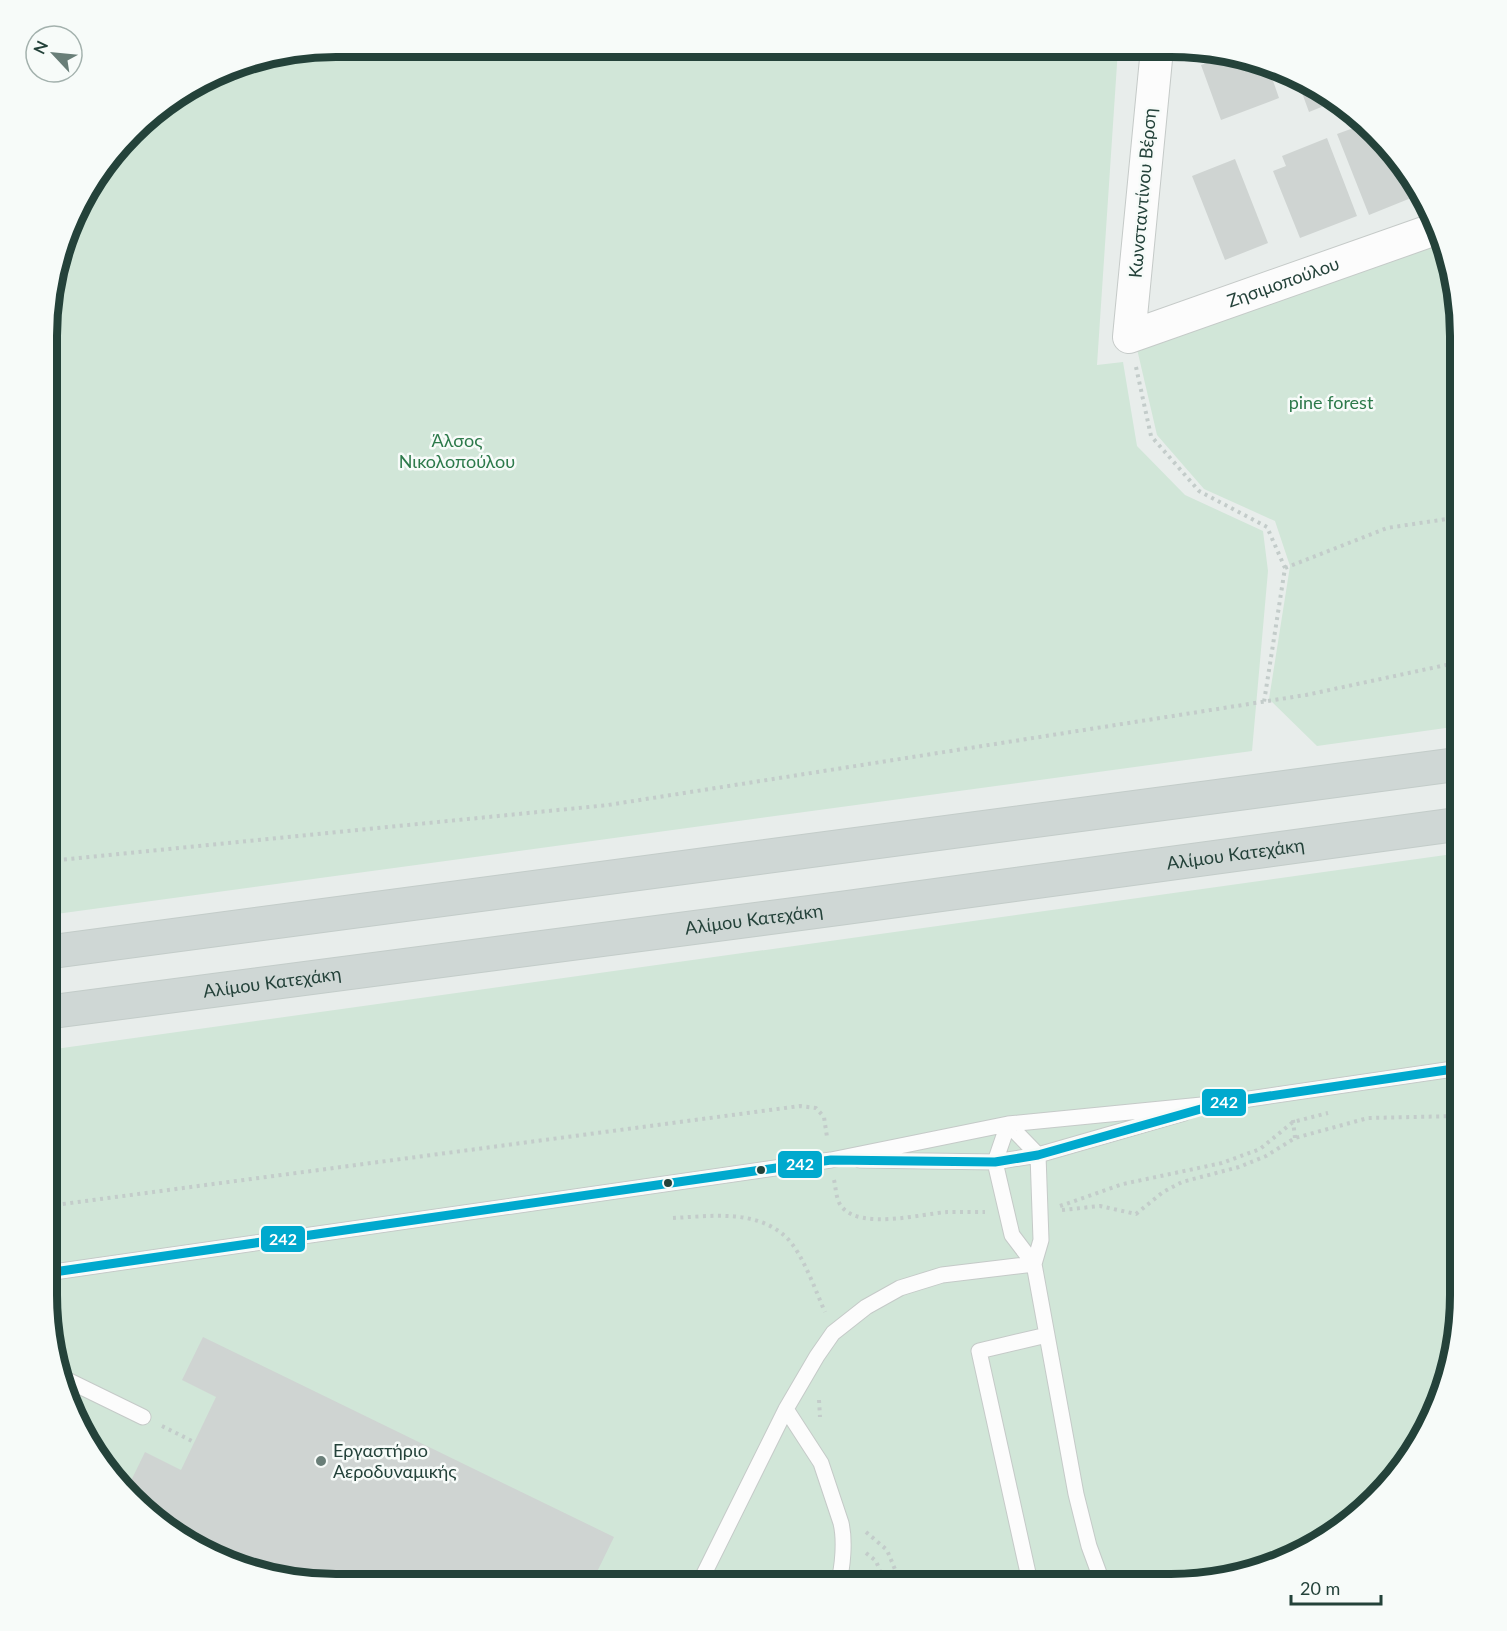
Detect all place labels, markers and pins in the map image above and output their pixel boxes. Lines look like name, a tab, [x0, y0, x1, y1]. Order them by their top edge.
unlabelled marker	[755, 1164, 767, 1176]
unlabelled marker	[662, 1177, 674, 1189]
place label: Εργαστήριο Αεροδυναμικής	[333, 1439, 457, 1482]
marker: Εργαστήριο Αεροδυναμικής	[314, 1454, 328, 1468]

